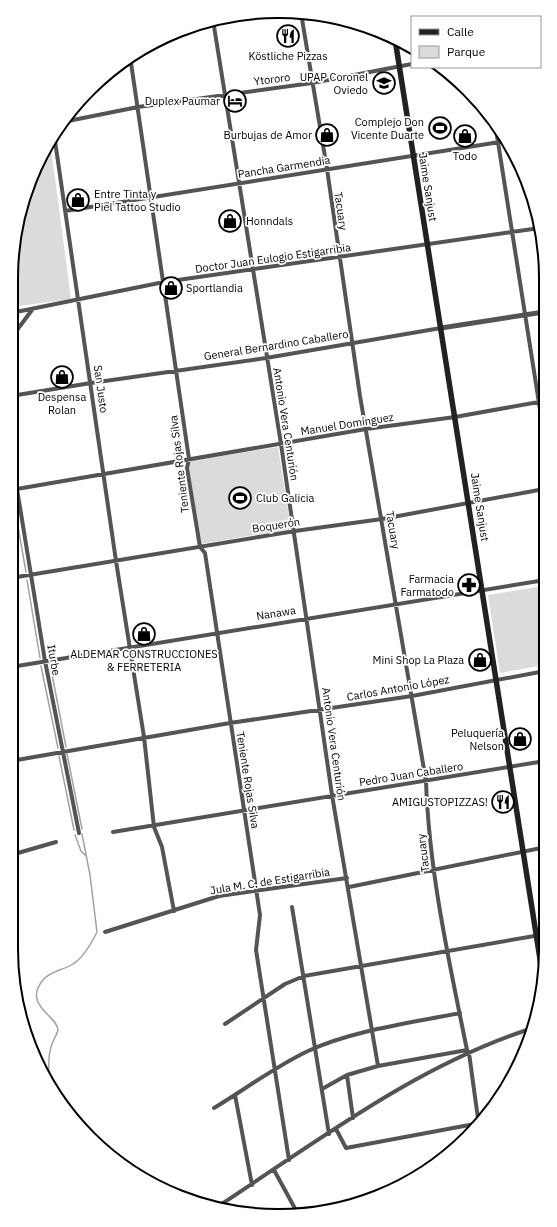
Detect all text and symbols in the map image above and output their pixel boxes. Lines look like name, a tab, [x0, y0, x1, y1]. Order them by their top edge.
legend	[411, 16, 541, 68]
restaurant icon: Köstliche Pizzas	[275, 23, 301, 49]
text: Calle	[447, 24, 474, 39]
text: Parque	[447, 44, 486, 59]
place label: Köstliche Pizzas	[248, 49, 328, 63]
street label: Ytororo	[253, 70, 291, 88]
place label: UPAP Coronel Oviedo	[300, 70, 368, 97]
school or university icon: UPAP Coronel Oviedo	[371, 70, 397, 96]
hotel icon: Duplex Paumar	[222, 88, 248, 114]
place label: Duplex Paumar	[145, 94, 220, 108]
place label: Complejo Don Vicente Duarte	[351, 115, 424, 142]
sports icon: Complejo Don Vicente Duarte	[427, 115, 453, 141]
shop icon: Burbujas de Amor	[314, 122, 340, 148]
shop icon: Todo	[452, 123, 478, 149]
place label: Burbujas de Amor	[223, 128, 312, 142]
place label: Todo	[453, 149, 477, 163]
street label: Jaime Sanjust	[416, 152, 440, 222]
street label: Pancha Garmendia	[237, 153, 331, 181]
shop icon: Entre Tinta y Piel Tattoo Studio	[65, 187, 91, 213]
place label: Entre Tinta y Piel Tattoo Studio	[94, 187, 181, 214]
street label: Tacuary	[331, 191, 351, 232]
shop icon: Honndals	[217, 208, 243, 234]
place label: Honndals	[246, 214, 293, 228]
street label: Doctor Juan Eulogio Estigarribia	[194, 240, 352, 276]
shop icon: Sportlandia	[158, 275, 184, 301]
place label: Sportlandia	[186, 281, 243, 295]
street label: General Bernardino Caballero	[203, 327, 349, 363]
shop icon: Despensa Rolan	[49, 364, 75, 390]
street label: San Justo	[91, 364, 111, 414]
street label: Antonio Vera Centurión	[270, 366, 302, 482]
place label: Despensa Rolan	[38, 390, 86, 417]
street label: Manuel Domínguez	[299, 410, 395, 438]
street label: Teniente Rojas Silva	[166, 414, 192, 514]
street label: Jaime Sanjust	[468, 472, 492, 542]
sports icon: Club Galicia	[227, 485, 253, 511]
place label: Club Galicia	[256, 491, 315, 505]
street label: Tacuary	[383, 510, 403, 551]
street label: Boquerón	[251, 514, 301, 536]
place label: Farmacia Farmatodo	[400, 572, 454, 599]
pharmacy icon: Farmacia Farmatodo	[456, 572, 482, 598]
street label: Nanawa	[255, 603, 297, 623]
shop icon: ALDEMAR CONSTRUCCIONES & FERRETERIA	[131, 621, 157, 647]
street label: Iturbe	[44, 644, 64, 676]
place label: ALDEMAR CONSTRUCCIONES & FERRETERIA	[70, 647, 218, 674]
shop icon: Mini Shop La Plaza	[467, 647, 493, 673]
place label: Mini Shop La Plaza	[372, 653, 464, 667]
street label: Carlos Antonio López	[346, 672, 450, 704]
street label: Antonio Vera Centurión	[319, 686, 349, 802]
place label: Peluquería Nelson	[451, 726, 504, 753]
shop icon: Peluquería Nelson	[507, 726, 533, 752]
street label: Teniente Rojas Silva	[233, 730, 263, 830]
street label: Pedro Juan Caballero	[358, 759, 464, 789]
restaurant icon: AMIGUSTOPIZZAS!	[490, 789, 516, 815]
place label: AMIGUSTOPIZZAS!	[392, 795, 488, 809]
street label: Tacuary	[414, 832, 432, 873]
street label: Jula M. C. de Estigarribia	[209, 865, 331, 897]

